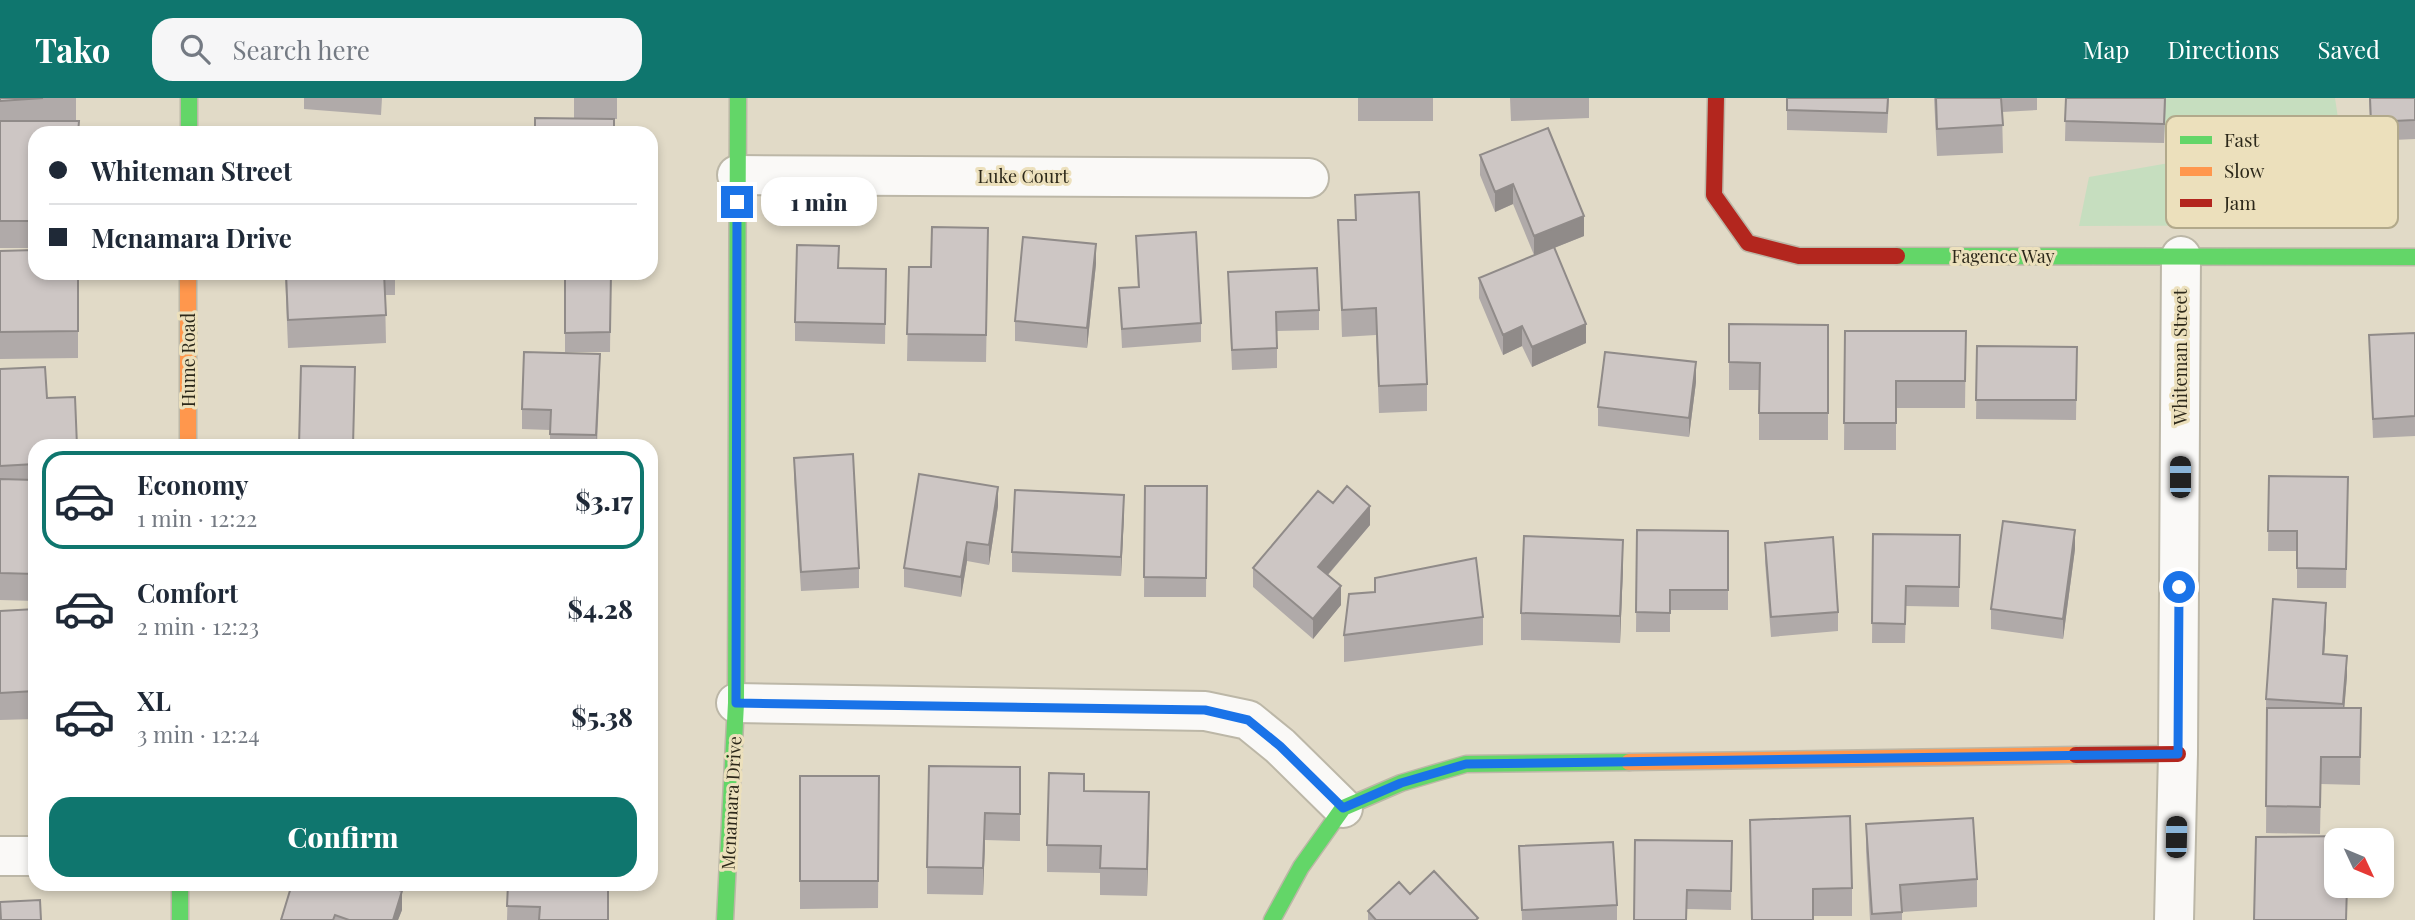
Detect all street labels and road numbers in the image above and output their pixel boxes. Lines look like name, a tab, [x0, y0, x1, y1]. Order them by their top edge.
street label: Luke Court	[977, 164, 1069, 188]
street label: Fagence Way	[1951, 244, 2055, 268]
street label: Whiteman Street	[2168, 288, 2192, 426]
street label: Hume Road	[176, 312, 200, 407]
street label: Mcnamara Drive	[716, 735, 746, 871]

